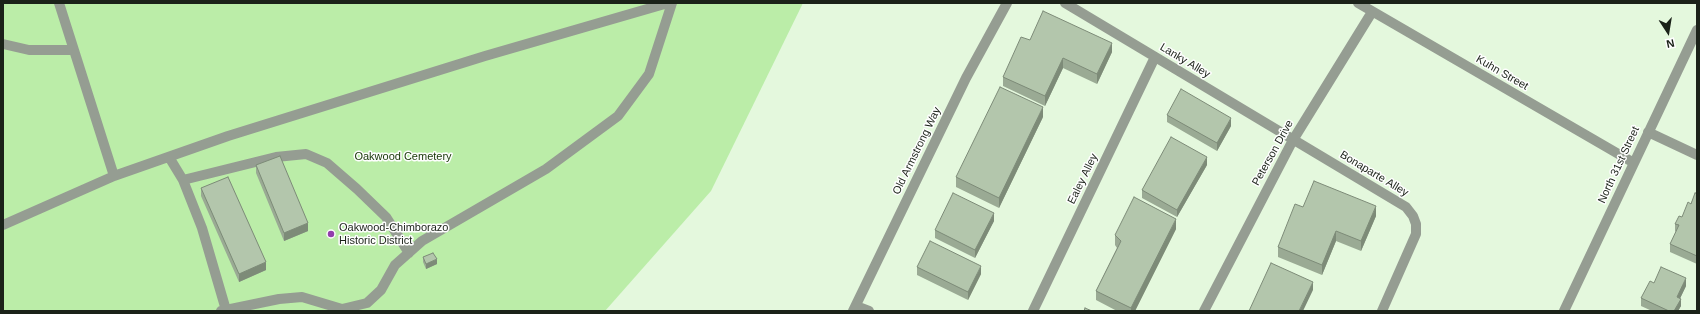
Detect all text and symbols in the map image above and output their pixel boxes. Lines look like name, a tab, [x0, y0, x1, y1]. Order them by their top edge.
north arrow	[1648, 12, 1688, 52]
text: N	[1665, 37, 1676, 50]
street label: Lanky Alley	[1157, 41, 1213, 81]
street label: Kuhn Street	[1474, 53, 1530, 93]
street label: Old Armstrong Way	[890, 105, 944, 197]
street label: Peterson Drive	[1250, 118, 1296, 188]
street label: North 31st Street	[1595, 125, 1643, 205]
street label: Bonaparte Alley	[1337, 148, 1411, 200]
park label: Oakwood Cemetery	[354, 150, 452, 164]
street label: Ealey Alley	[1065, 152, 1101, 206]
place label: Oakwood-Chimborazo Historic District	[339, 221, 448, 247]
marker: Oakwood-Chimborazo Historic District	[326, 229, 336, 239]

